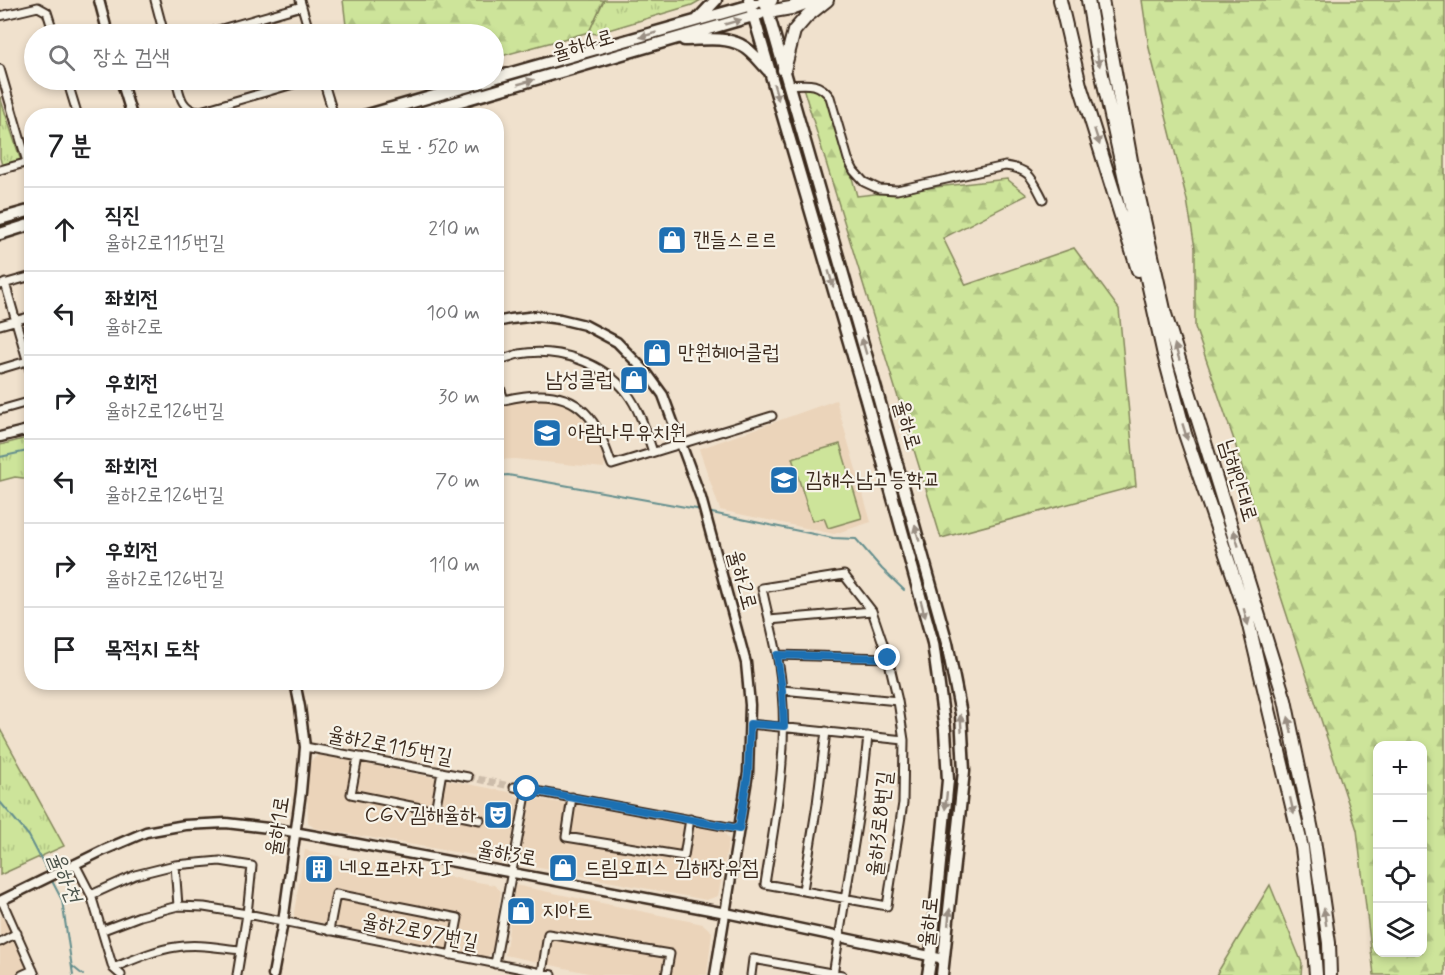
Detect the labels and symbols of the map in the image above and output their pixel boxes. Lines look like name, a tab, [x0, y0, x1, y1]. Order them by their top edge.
one-way arrow	[724, 17, 742, 26]
street label: 율하4로	[549, 23, 617, 67]
one-way arrow	[638, 30, 657, 40]
one-way arrow	[1094, 48, 1103, 67]
one-way arrow	[517, 77, 535, 86]
one-way arrow	[772, 83, 781, 101]
one-way arrow	[1093, 128, 1102, 146]
shop icon: 캔들스르르	[656, 224, 688, 256]
place label: 캔들스르르	[693, 226, 778, 254]
one-way arrow	[827, 271, 836, 289]
shop icon: 만원헤어클럽	[641, 337, 673, 369]
one-way arrow	[859, 337, 868, 355]
place label: 만원헤어클럽	[678, 339, 779, 367]
one-way arrow	[1172, 343, 1181, 361]
shop icon: 남성클럽	[618, 364, 650, 396]
place label: 남성클럽	[545, 366, 613, 394]
street label: 율하로	[887, 397, 927, 453]
school or university icon: 아람나무유치원	[531, 417, 563, 449]
place label: 아람나무유치원	[568, 419, 686, 447]
one-way arrow	[1181, 423, 1190, 441]
street label: 남해안대로	[1212, 437, 1264, 525]
school or university icon: 김해수남고등학교	[768, 464, 800, 496]
place label: 김해수남고등학교	[805, 466, 940, 494]
one-way arrow	[912, 524, 921, 542]
one-way arrow	[1230, 529, 1240, 547]
street label: 율하2로	[721, 547, 763, 613]
one-way arrow	[919, 600, 929, 618]
one-way arrow	[1242, 607, 1252, 626]
route end	[874, 644, 900, 670]
one-way arrow	[956, 713, 966, 732]
one-way arrow	[1285, 716, 1295, 734]
street label: 율하2로115번길	[325, 720, 455, 772]
street label: 율하3로8번길	[861, 770, 899, 878]
route start	[513, 775, 539, 801]
one-way arrow	[941, 792, 951, 811]
street label: 율하1로	[259, 794, 297, 858]
one-way arrow	[1287, 797, 1297, 815]
theatre icon: CGV김해율하	[482, 799, 514, 831]
place label: CGV김해율하	[365, 801, 477, 829]
street label: 율하3로	[475, 835, 539, 873]
water label: 율하천	[41, 847, 88, 909]
shop icon: 드림오피스 김해장유점	[547, 852, 579, 884]
building icon: 네오프라자 II	[303, 853, 335, 885]
place label: 드림오피스 김해장유점	[584, 854, 759, 882]
place label: 네오프라자 II	[340, 855, 453, 883]
shop icon: 지아트	[505, 895, 537, 927]
street label: 율하로	[912, 895, 946, 949]
place label: 지아트	[542, 897, 593, 925]
street label: 율하2로97번길	[359, 907, 481, 957]
one-way arrow	[944, 907, 954, 926]
one-way arrow	[1320, 907, 1330, 926]

